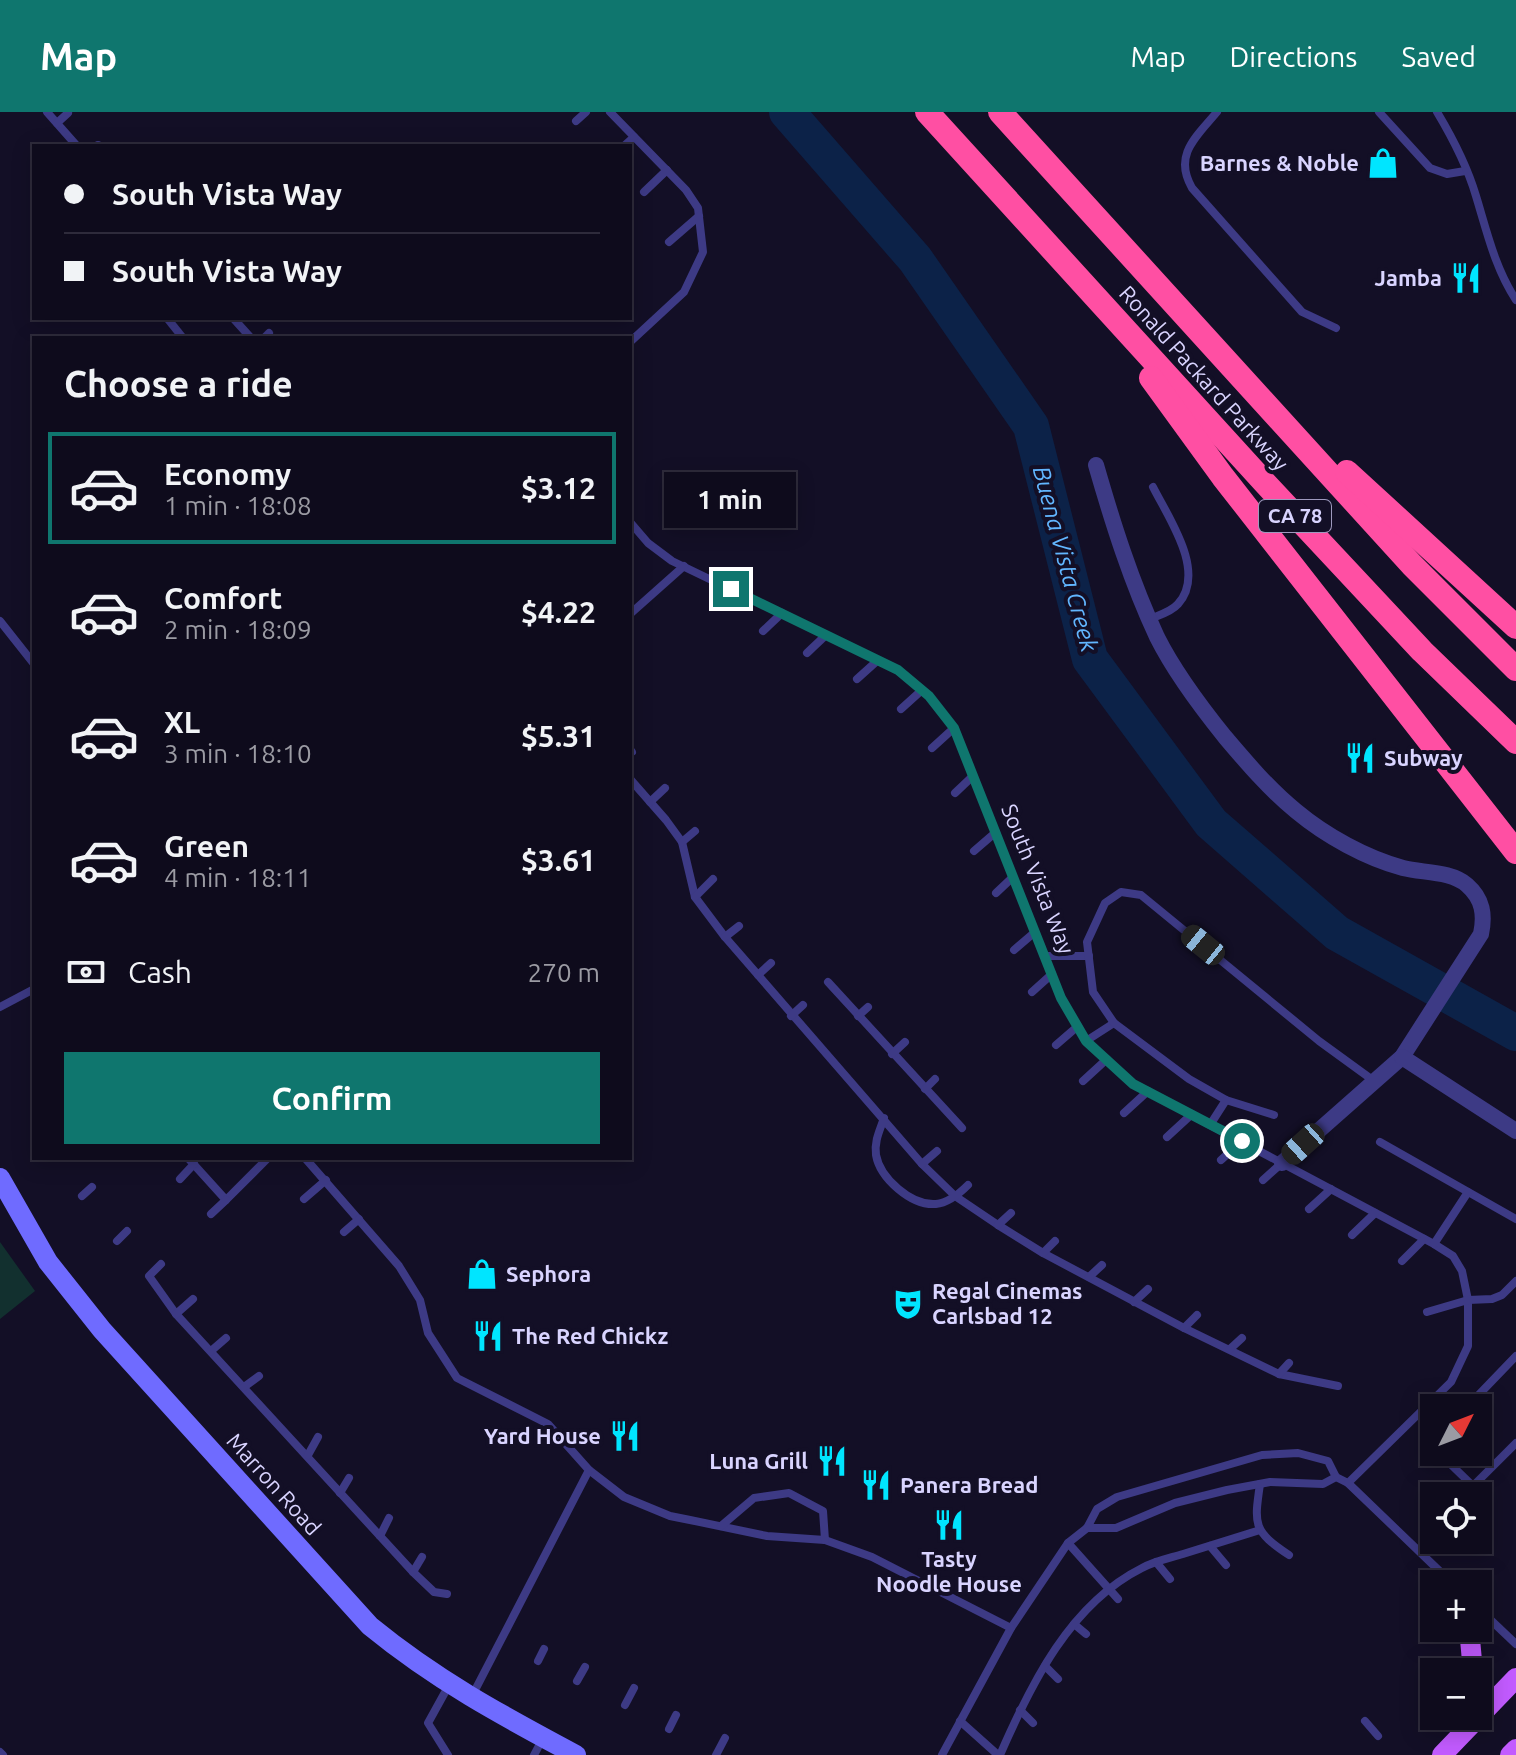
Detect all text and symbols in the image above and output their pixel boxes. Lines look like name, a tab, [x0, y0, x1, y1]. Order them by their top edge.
text: Map	[40, 35, 117, 77]
text: Map	[1130, 41, 1186, 72]
text: Directions	[1230, 41, 1357, 72]
text: Saved	[1401, 41, 1476, 72]
shop icon: Barnes & Noble	[1366, 146, 1400, 180]
place label: Barnes & Noble	[1200, 150, 1359, 175]
text: South Vista Way	[112, 177, 342, 211]
text: South Vista Way	[112, 254, 342, 288]
restaurant icon: Jamba	[1449, 261, 1483, 295]
place label: Jamba	[1375, 265, 1442, 290]
street label: Ronald Packard Parkway	[1115, 280, 1294, 475]
text: Choose a ride	[64, 363, 293, 404]
icon: car	[68, 452, 140, 524]
text: Economy	[164, 457, 291, 491]
water label: Buena Vista Creek	[1028, 463, 1103, 655]
text: $3.12	[521, 471, 596, 505]
callout: 1 min	[665, 473, 797, 529]
text: 1 min	[697, 485, 763, 514]
text: 1 min · 18:08	[164, 491, 312, 520]
road number: CA 78	[1259, 500, 1331, 532]
route end	[713, 571, 749, 607]
icon: car	[68, 576, 140, 648]
text: Comfort	[164, 581, 282, 615]
text: $4.22	[521, 595, 596, 629]
text: 2 min · 18:09	[164, 615, 312, 644]
icon: car	[68, 700, 140, 772]
text: XL	[164, 705, 200, 739]
text: $5.31	[521, 719, 596, 753]
text: 3 min · 18:10	[164, 739, 312, 768]
restaurant icon: Subway	[1343, 741, 1377, 775]
place label: Subway	[1384, 745, 1463, 770]
street label: South Vista Way	[997, 800, 1080, 958]
icon: car	[68, 824, 140, 896]
text: Green	[164, 829, 249, 863]
text: $3.61	[521, 843, 596, 877]
text: 4 min · 18:11	[164, 863, 312, 892]
car	[1177, 921, 1229, 969]
icon: cash	[64, 950, 108, 994]
text: Cash	[128, 955, 192, 989]
text: 270 m	[528, 958, 600, 987]
button: Confirm	[64, 1052, 600, 1144]
car	[1277, 1119, 1329, 1169]
route start	[1224, 1123, 1260, 1159]
shop icon: Sephora	[465, 1257, 499, 1291]
place label: Sephora	[506, 1261, 591, 1286]
place label: Regal Cinemas Carlsbad 12	[932, 1278, 1082, 1328]
theatre icon: Regal Cinemas Carlsbad 12	[891, 1287, 925, 1321]
restaurant icon: The Red Chickz	[471, 1319, 505, 1353]
place label: The Red Chickz	[512, 1323, 668, 1348]
north arrow	[1420, 1394, 1492, 1466]
map controls	[1420, 1394, 1492, 1730]
restaurant icon: Yard House	[608, 1419, 642, 1453]
place label: Yard House	[484, 1423, 601, 1448]
street label: Marron Road	[222, 1428, 327, 1540]
restaurant icon: Luna Grill	[815, 1444, 849, 1478]
place label: Luna Grill	[709, 1448, 808, 1473]
restaurant icon: Panera Bread	[859, 1468, 893, 1502]
place label: Panera Bread	[900, 1472, 1038, 1497]
button: locate	[1420, 1482, 1492, 1554]
restaurant icon: Tasty Noodle House	[932, 1508, 966, 1542]
place label: Tasty Noodle House	[876, 1546, 1022, 1596]
button: +	[1420, 1570, 1492, 1642]
button: −	[1420, 1658, 1492, 1730]

